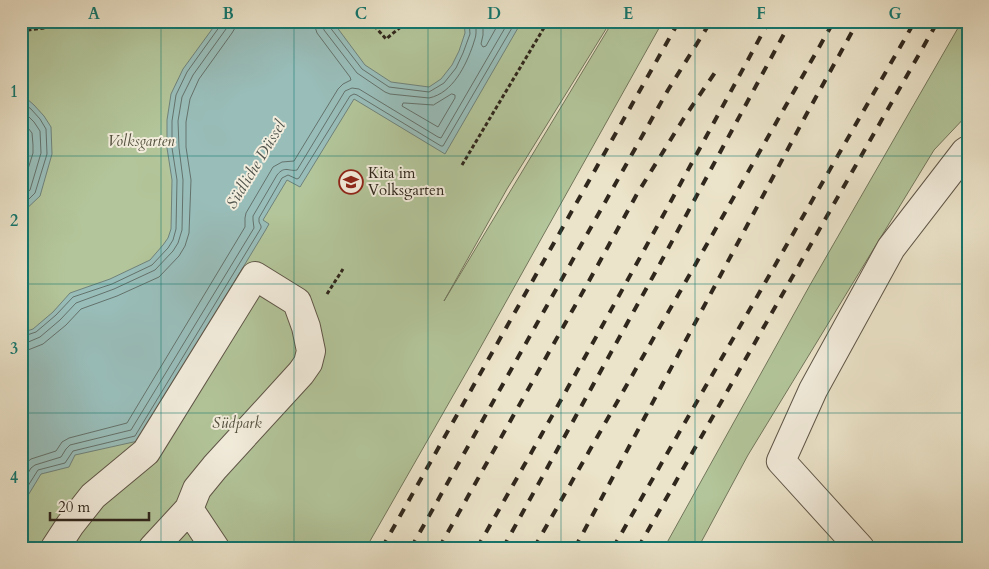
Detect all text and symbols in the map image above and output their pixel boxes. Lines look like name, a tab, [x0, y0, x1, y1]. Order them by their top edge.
text: A	[88, 3, 100, 25]
text: B	[222, 3, 234, 25]
text: C	[355, 3, 367, 25]
text: D	[487, 3, 501, 25]
text: E	[623, 3, 633, 25]
text: F	[756, 3, 766, 25]
text: G	[888, 3, 902, 25]
text: 1	[10, 81, 18, 103]
water label: Südliche Düssel	[221, 116, 291, 213]
park label: Volksgarten	[107, 131, 175, 151]
place label: Kita im Volksgarten	[368, 163, 445, 200]
school or university icon: Kita im Volksgarten	[338, 169, 364, 195]
text: 2	[10, 210, 18, 232]
text: 3	[10, 338, 18, 360]
park label: Südpark	[212, 413, 262, 433]
text: 4	[10, 467, 18, 489]
scale bar	[50, 489, 149, 521]
text: 20 m	[58, 497, 90, 517]

